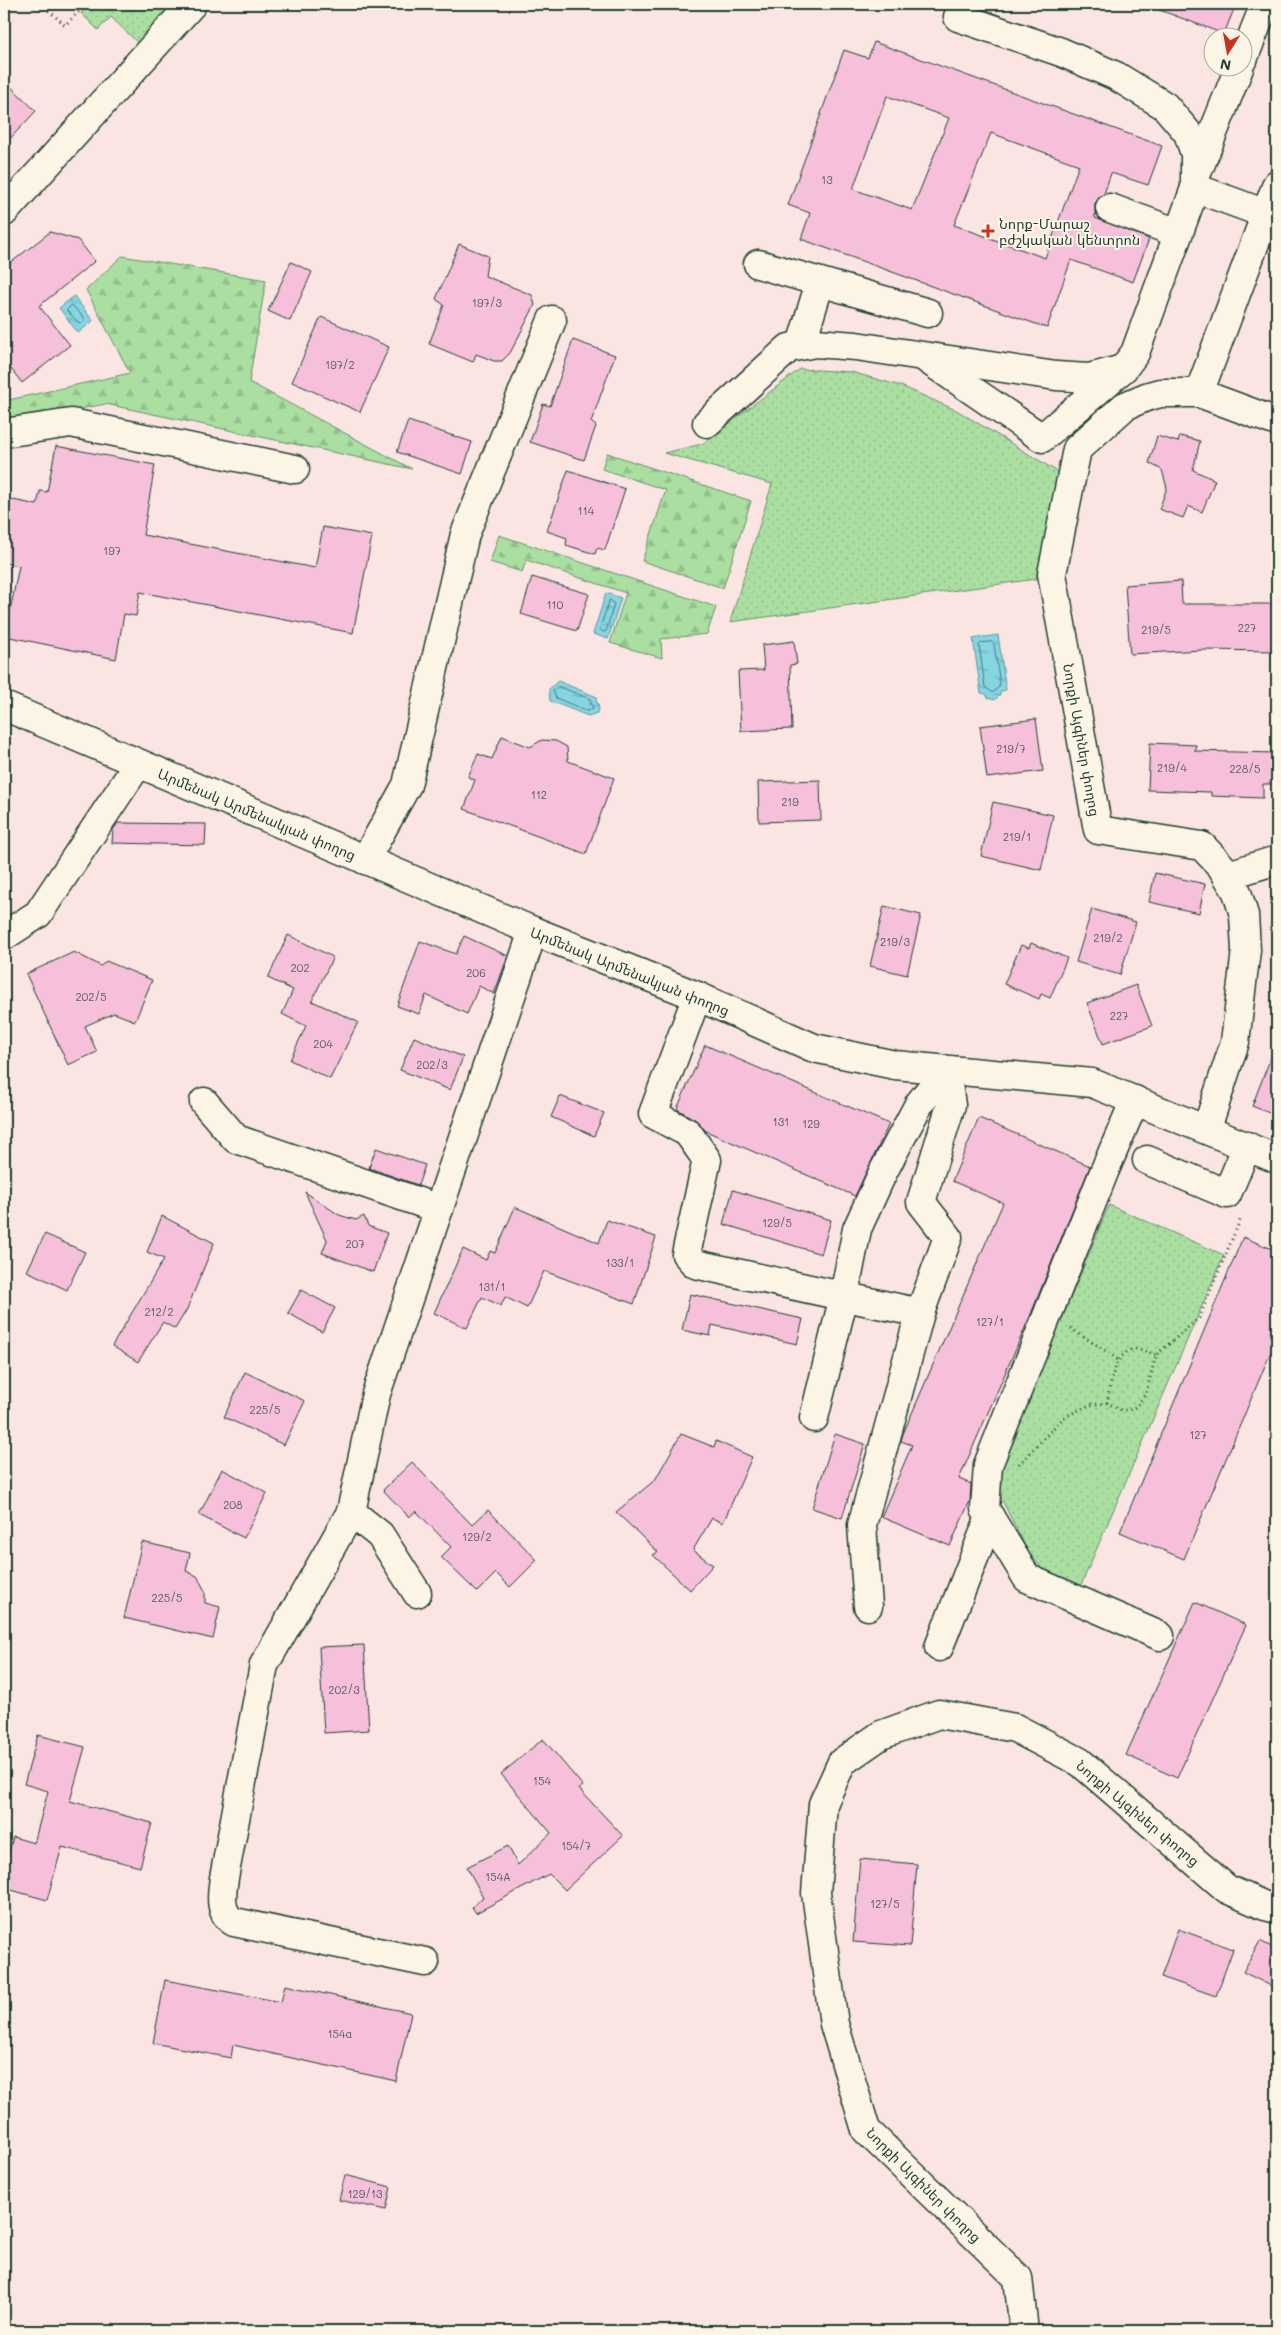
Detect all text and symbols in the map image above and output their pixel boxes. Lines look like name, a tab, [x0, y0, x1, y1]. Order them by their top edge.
north arrow	[1204, 28, 1254, 78]
text: N	[1218, 55, 1232, 76]
house number: 13	[821, 172, 833, 187]
place label: Նորք-Մարաշ բժշկական կենտրոն	[999, 214, 1140, 249]
marker: Նորք-Մարաշ բժշկական կենտրոն	[981, 224, 995, 238]
house number: 197/3	[472, 295, 502, 310]
house number: 197/2	[325, 357, 355, 372]
house number: 114	[578, 503, 595, 518]
house number: 197	[103, 543, 121, 558]
house number: 110	[547, 597, 564, 612]
house number: 227	[1238, 620, 1256, 635]
house number: 219/5	[1141, 622, 1171, 637]
street label: Նորքի Այգիներ փողոց	[1059, 662, 1105, 818]
house number: 219/7	[996, 741, 1026, 756]
house number: 219/4	[1157, 760, 1187, 775]
house number: 228/5	[1229, 761, 1261, 776]
street label: Արմենակ Արմենակյան փողոց	[155, 764, 359, 864]
house number: 112	[531, 787, 547, 802]
house number: 219	[781, 794, 799, 809]
house number: 219/1	[1003, 829, 1031, 844]
street label: Արմենակ Արմենակյան փողոց	[527, 922, 733, 1020]
house number: 219/2	[1093, 930, 1123, 945]
house number: 219/3	[880, 934, 910, 949]
house number: 202	[290, 960, 310, 975]
house number: 206	[466, 965, 486, 980]
house number: 202/5	[75, 989, 107, 1004]
house number: 227	[1110, 1008, 1128, 1023]
house number: 204	[313, 1036, 333, 1051]
house number: 202/3	[416, 1057, 448, 1072]
house number: 131	[773, 1114, 789, 1129]
house number: 129	[802, 1116, 820, 1131]
house number: 129/5	[762, 1215, 792, 1230]
house number: 207	[345, 1236, 365, 1251]
house number: 133/1	[606, 1255, 634, 1270]
house number: 131/1	[479, 1279, 505, 1294]
house number: 212/2	[144, 1304, 174, 1319]
house number: 127/1	[976, 1314, 1004, 1329]
house number: 225/5	[250, 1402, 280, 1417]
house number: 127	[1189, 1427, 1207, 1442]
house number: 208	[223, 1497, 243, 1512]
house number: 129/2	[462, 1529, 492, 1544]
house number: 225/5	[152, 1590, 182, 1605]
house number: 202/3	[328, 1682, 360, 1697]
street label: Նորքի Այգիներ փողոց	[1072, 1756, 1204, 1870]
house number: 154	[533, 1773, 551, 1788]
house number: 154/7	[561, 1838, 591, 1853]
house number: 154A	[485, 1869, 511, 1884]
house number: 127/5	[870, 1896, 900, 1911]
house number: 154a	[328, 2026, 352, 2041]
street label: Նորքի Այգիներ փողոց	[862, 2123, 986, 2247]
house number: 129/13	[348, 2186, 383, 2201]

